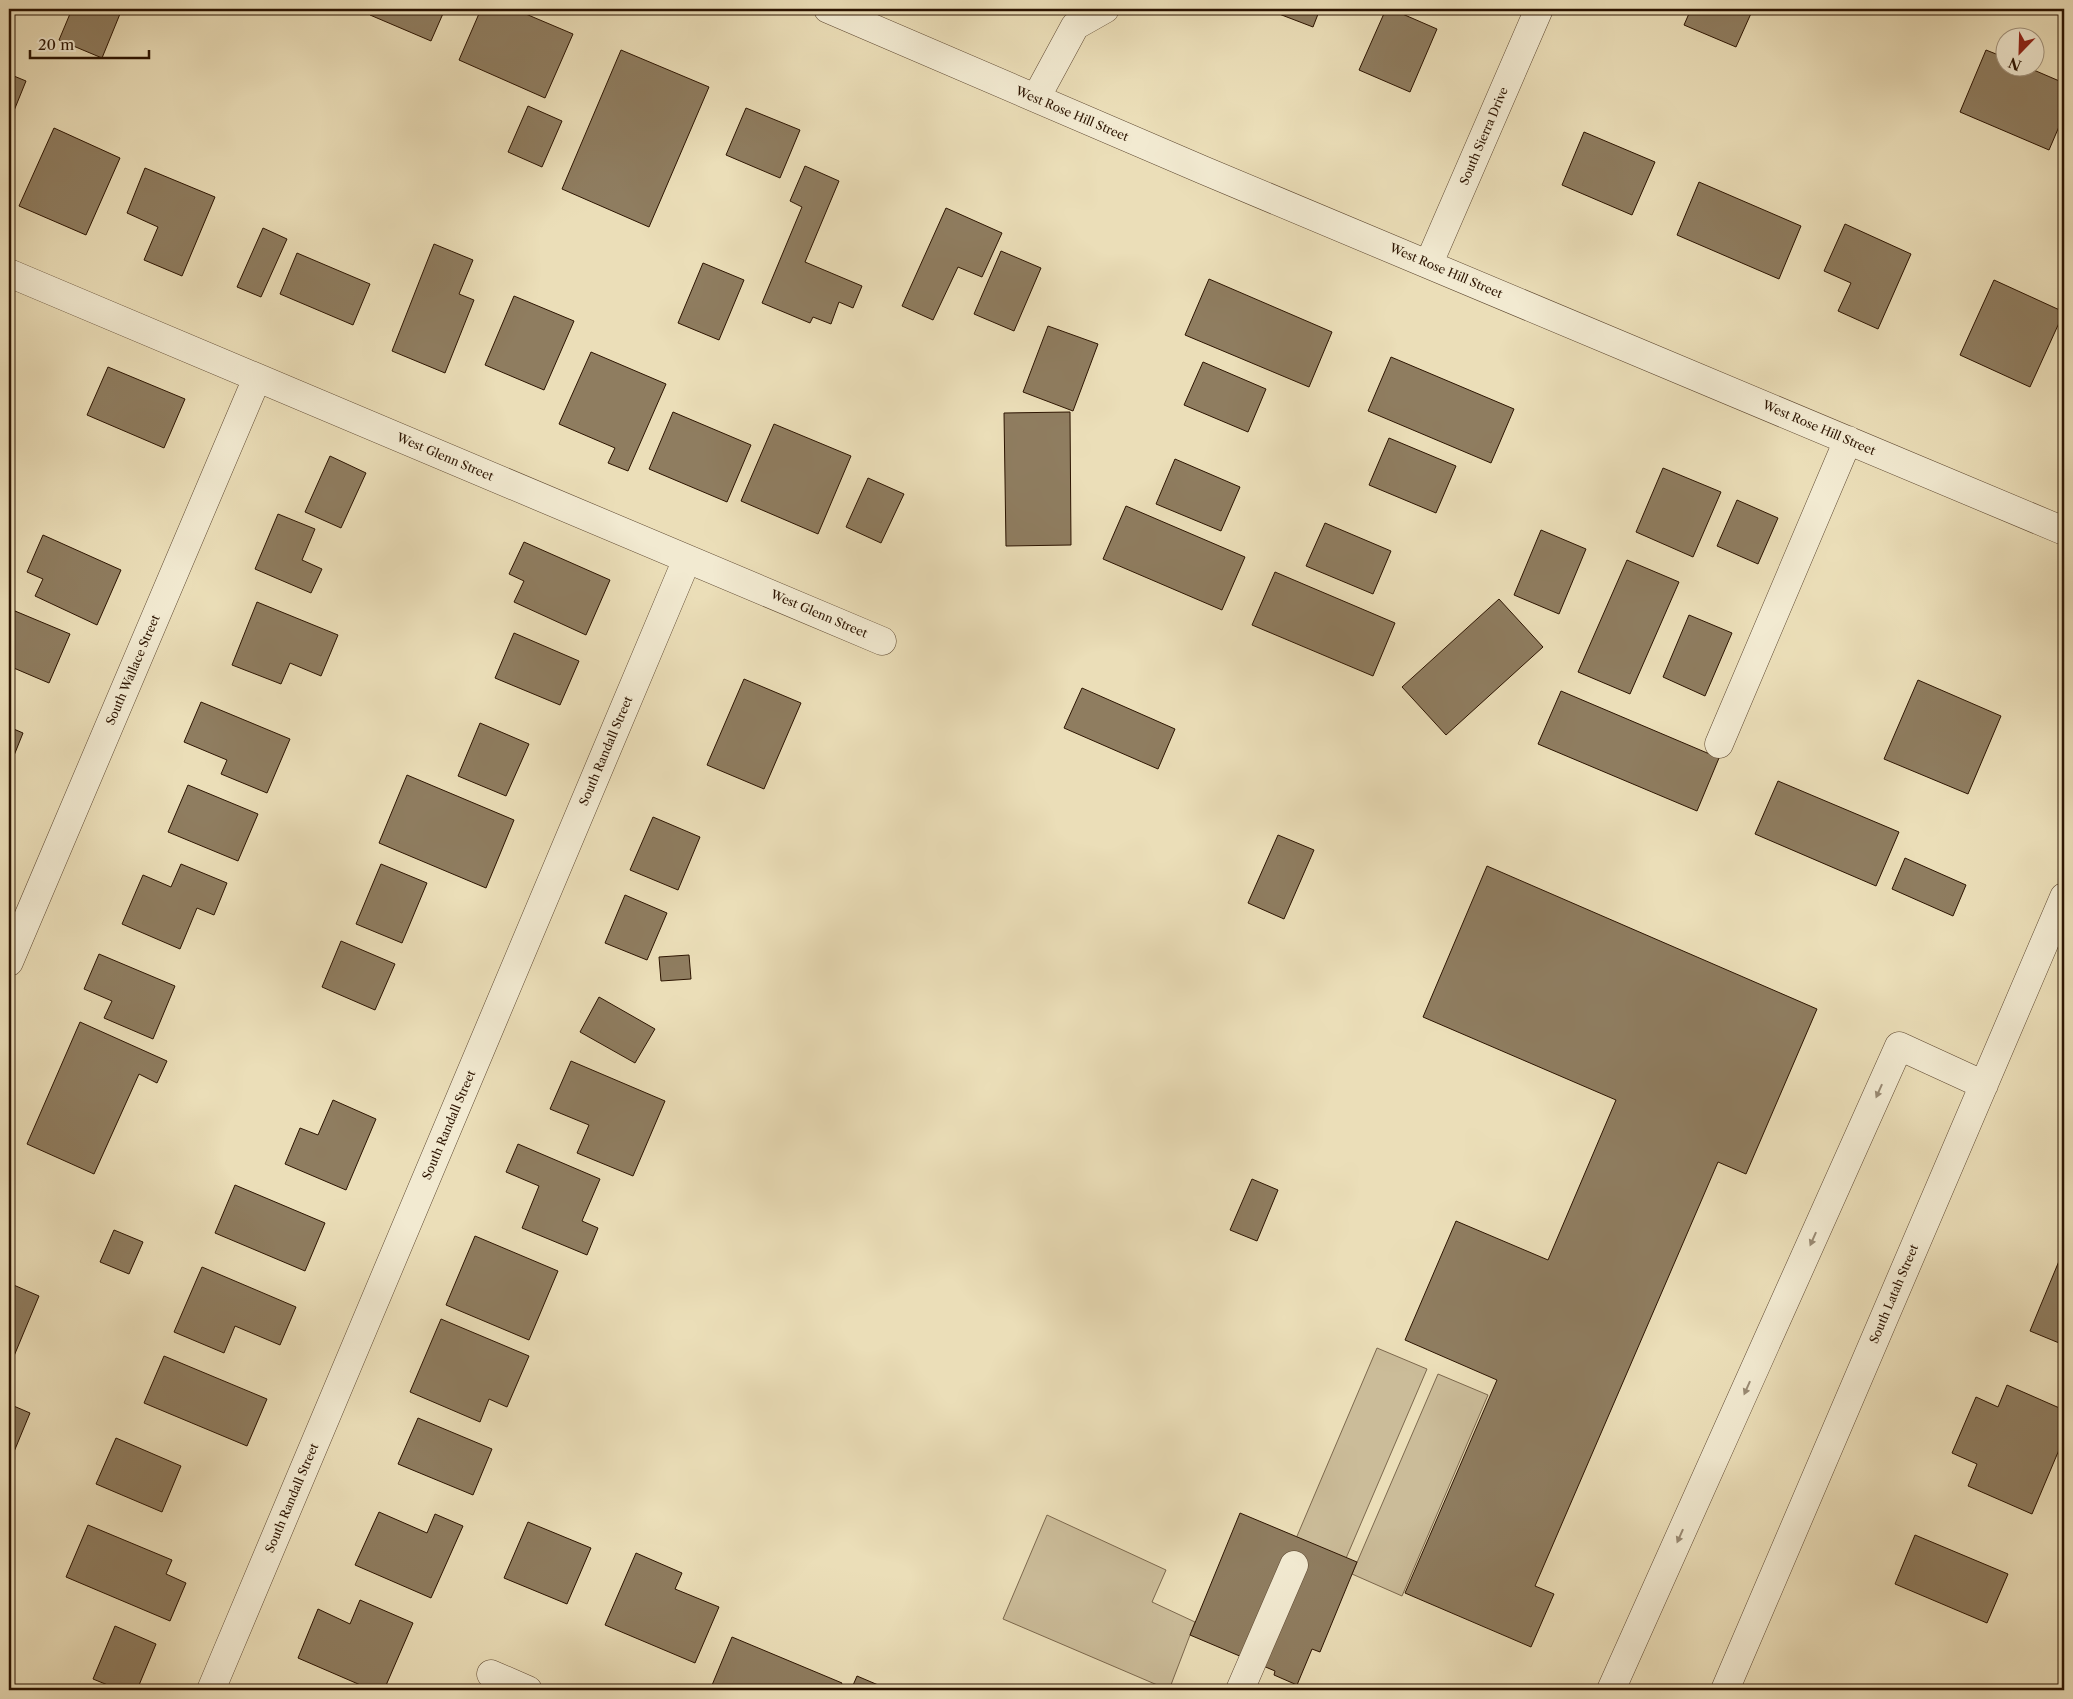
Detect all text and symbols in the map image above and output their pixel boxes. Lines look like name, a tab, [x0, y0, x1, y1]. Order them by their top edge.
scale bar	[30, 28, 149, 60]
north arrow	[1996, 28, 2046, 78]
text: 20 m	[38, 35, 74, 54]
text: N	[2006, 53, 2024, 75]
street label: West Rose Hill Street	[1013, 83, 1131, 144]
street label: South Sierra Drive	[1456, 84, 1511, 187]
street label: West Rose Hill Street	[1387, 240, 1505, 301]
street label: West Rose Hill Street	[1760, 397, 1878, 458]
street label: West Glenn Street	[394, 429, 497, 484]
street label: West Glenn Street	[768, 586, 871, 641]
street label: South Wallace Street	[102, 612, 163, 727]
street label: South Randall Street	[576, 693, 636, 808]
street label: South Randall Street	[419, 1067, 479, 1182]
one-way arrow	[1875, 1084, 1883, 1098]
one-way arrow	[1809, 1232, 1817, 1246]
street label: South Latah Street	[1866, 1241, 1922, 1346]
one-way arrow	[1742, 1380, 1751, 1395]
street label: South Randall Street	[262, 1440, 322, 1555]
one-way arrow	[1676, 1529, 1684, 1543]

